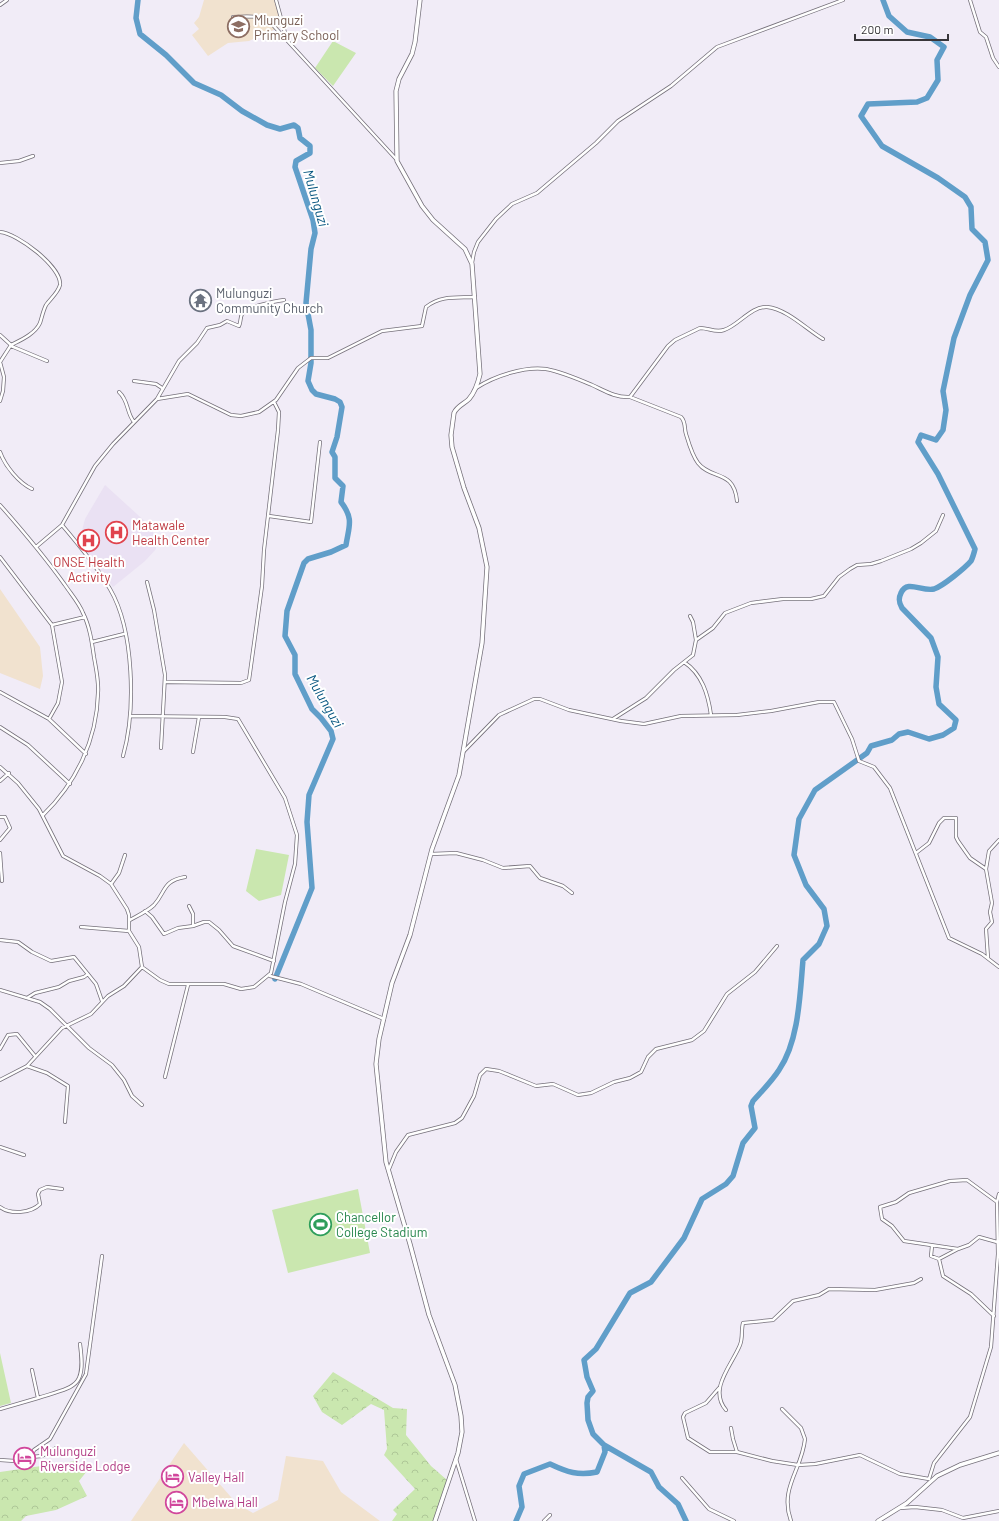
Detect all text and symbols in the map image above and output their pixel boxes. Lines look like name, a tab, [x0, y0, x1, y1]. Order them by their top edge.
place label: Mlunguzi Primary School	[254, 12, 339, 43]
school or university icon: Mlunguzi Primary School	[226, 14, 252, 40]
scale bar	[855, 16, 948, 42]
text: 200 m	[861, 22, 893, 36]
water label: Mulunguzi	[300, 167, 333, 229]
place label: Mulunguzi Community Church	[216, 285, 323, 316]
temple icon: Mulunguzi Community Church	[187, 287, 213, 313]
place label: Matawale Health Center	[132, 517, 210, 548]
hospital icon: Matawale Health Center	[104, 519, 130, 545]
hospital icon: ONSE Health Activity	[76, 527, 102, 553]
place label: ONSE Health Activity	[53, 554, 125, 585]
water label: Mulunguzi	[303, 671, 348, 731]
place label: Chancellor College Stadium	[336, 1209, 427, 1240]
sports icon: Chancellor College Stadium	[307, 1211, 333, 1237]
place label: Mulunguzi Riverside Lodge	[40, 1443, 131, 1474]
hotel icon: Mulunguzi Riverside Lodge	[12, 1445, 38, 1471]
hotel icon: Valley Hall	[160, 1464, 186, 1490]
place label: Valley Hall	[188, 1469, 244, 1485]
hotel icon: Mbelwa Hall	[163, 1489, 189, 1515]
place label: Mbelwa Hall	[192, 1494, 258, 1510]

